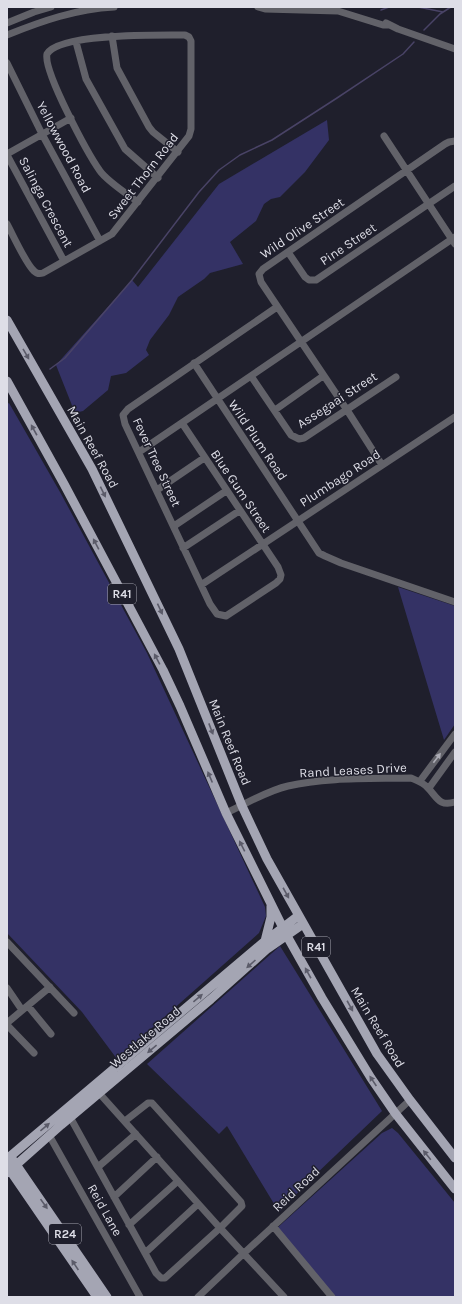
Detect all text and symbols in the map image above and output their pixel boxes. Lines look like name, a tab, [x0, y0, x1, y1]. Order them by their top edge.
street label: Yellowwood Road	[34, 99, 94, 195]
street label: Sweet Thorn Road	[105, 130, 181, 222]
street label: Salinga Crescent	[16, 154, 76, 250]
street label: Wild Olive Street	[257, 194, 347, 262]
street label: Pine Street	[317, 220, 379, 268]
one-way arrow	[23, 348, 30, 360]
street label: Assegaai Street	[294, 369, 380, 431]
street label: Wild Plum Road	[226, 397, 290, 483]
street label: Main Reef Road	[64, 403, 122, 491]
street label: Fever Tree Street	[130, 415, 184, 509]
one-way arrow	[31, 424, 37, 436]
street label: Plumbago Road	[297, 446, 383, 510]
street label: Blue Gum Street	[208, 447, 274, 535]
one-way arrow	[100, 486, 106, 498]
one-way arrow	[92, 538, 99, 550]
road number: R41	[108, 584, 136, 604]
one-way arrow	[157, 603, 163, 615]
one-way arrow	[153, 653, 160, 665]
street label: Main Reef Road	[206, 697, 254, 787]
one-way arrow	[208, 723, 214, 735]
one-way arrow	[433, 752, 442, 763]
street label: Rand Leases Drive	[299, 760, 407, 780]
one-way arrow	[207, 771, 213, 783]
one-way arrow	[239, 840, 245, 852]
one-way arrow	[282, 887, 289, 899]
road number: R41	[302, 937, 330, 957]
one-way arrow	[245, 959, 256, 968]
one-way arrow	[305, 967, 311, 979]
street label: Main Reef Road	[348, 984, 408, 1070]
one-way arrow	[193, 993, 203, 1002]
one-way arrow	[346, 1000, 353, 1012]
street label: Westlake Road	[107, 1003, 183, 1071]
one-way arrow	[147, 1044, 158, 1053]
one-way arrow	[369, 1076, 377, 1086]
one-way arrow	[40, 1123, 51, 1132]
one-way arrow	[423, 1149, 432, 1160]
street label: Reid Road	[269, 1163, 323, 1215]
street label: Reid Lane	[85, 1181, 126, 1239]
one-way arrow	[40, 1199, 48, 1210]
road number: R24	[49, 1224, 81, 1244]
one-way arrow	[71, 1260, 79, 1270]

